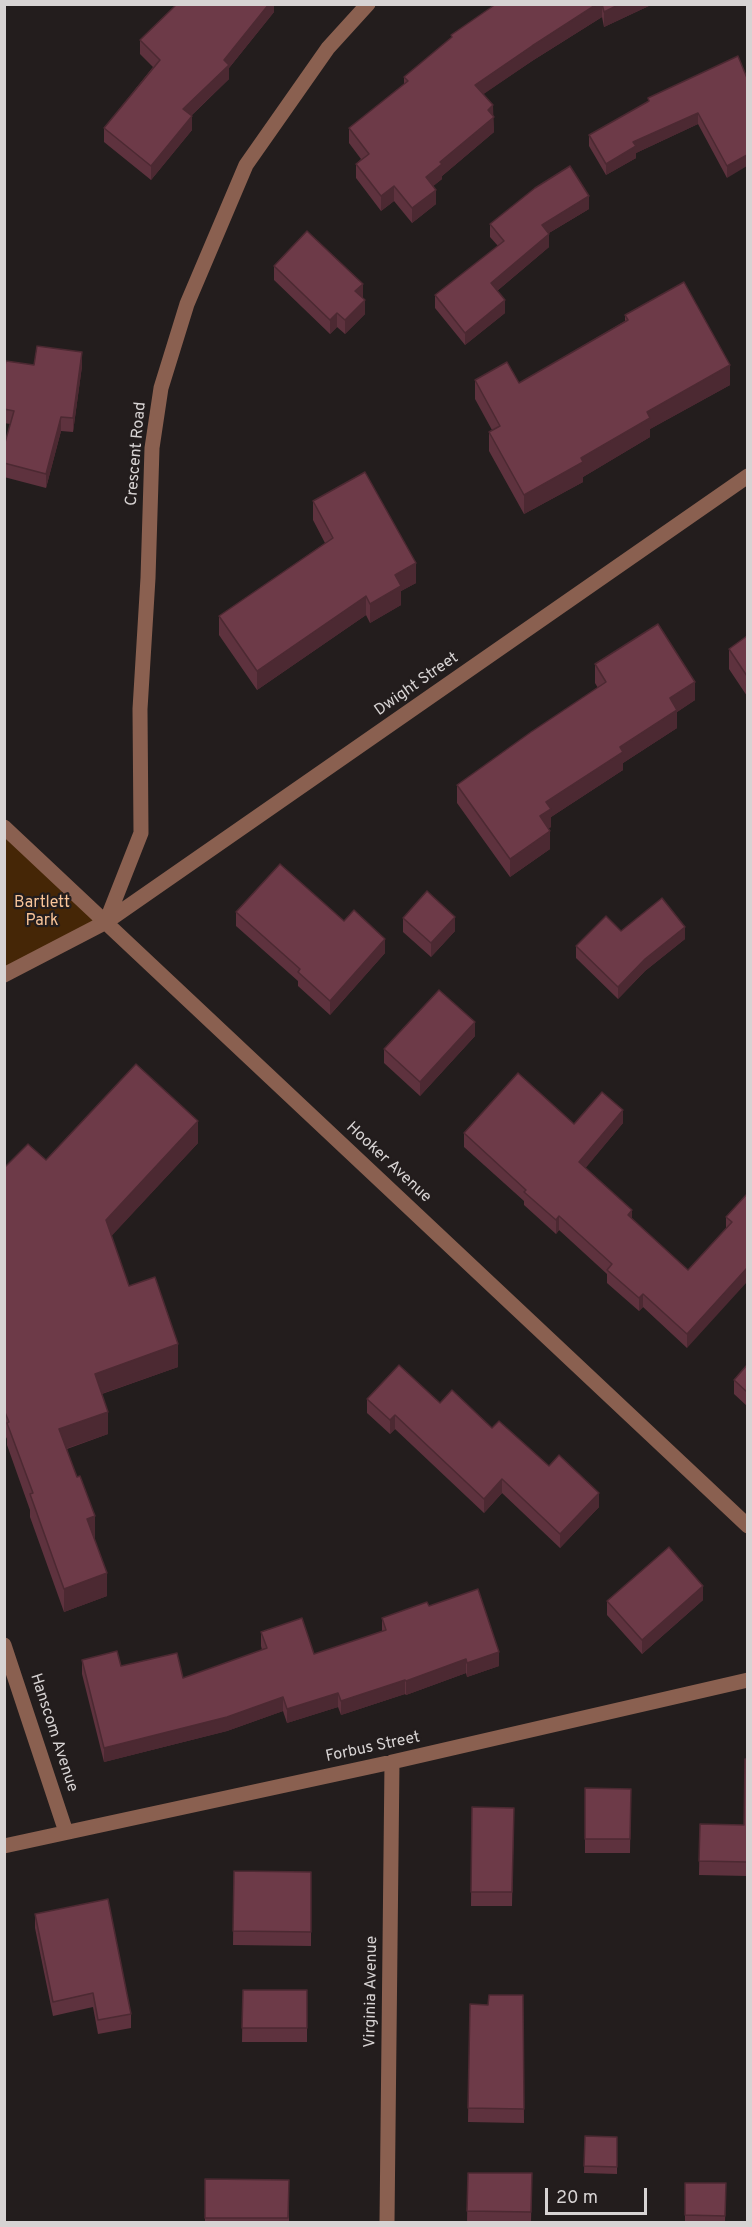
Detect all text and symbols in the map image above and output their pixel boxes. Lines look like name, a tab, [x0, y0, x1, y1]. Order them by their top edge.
street label: Crescent Road	[123, 401, 151, 507]
street label: Dwight Street	[371, 649, 463, 721]
park label: Bartlett Park	[14, 894, 70, 932]
street label: Hooker Avenue	[341, 1119, 435, 1207]
street label: Hanscom Avenue	[25, 1671, 81, 1795]
street label: Forbus Street	[324, 1729, 422, 1767]
street label: Virginia Avenue	[361, 1936, 383, 2048]
scale bar	[548, 2176, 650, 2214]
text: 20 m	[556, 2187, 598, 2210]

